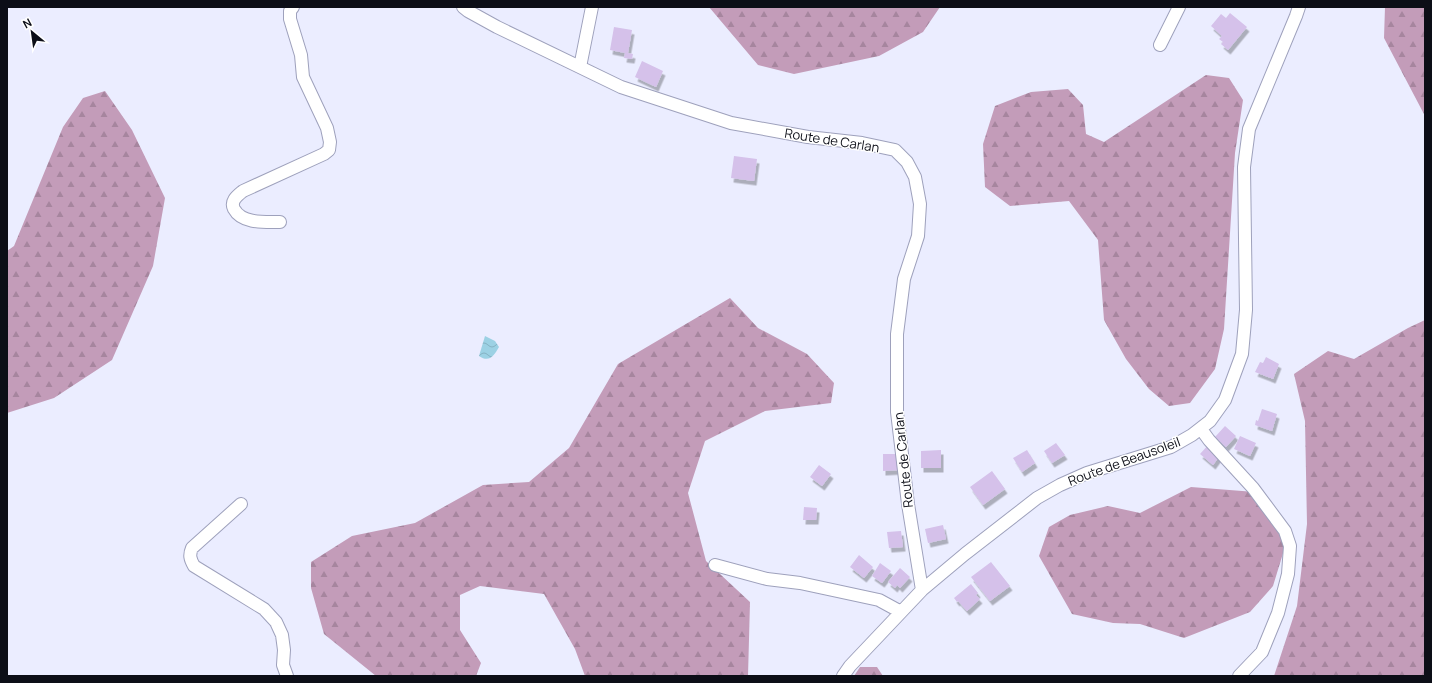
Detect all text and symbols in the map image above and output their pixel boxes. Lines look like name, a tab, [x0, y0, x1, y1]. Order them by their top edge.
north arrow	[12, 12, 52, 52]
text: N	[20, 14, 34, 31]
street label: Route de Carlan	[783, 124, 881, 156]
street label: Route de Carlan	[889, 411, 917, 509]
street label: Route de Beausoleil	[1065, 432, 1183, 490]

